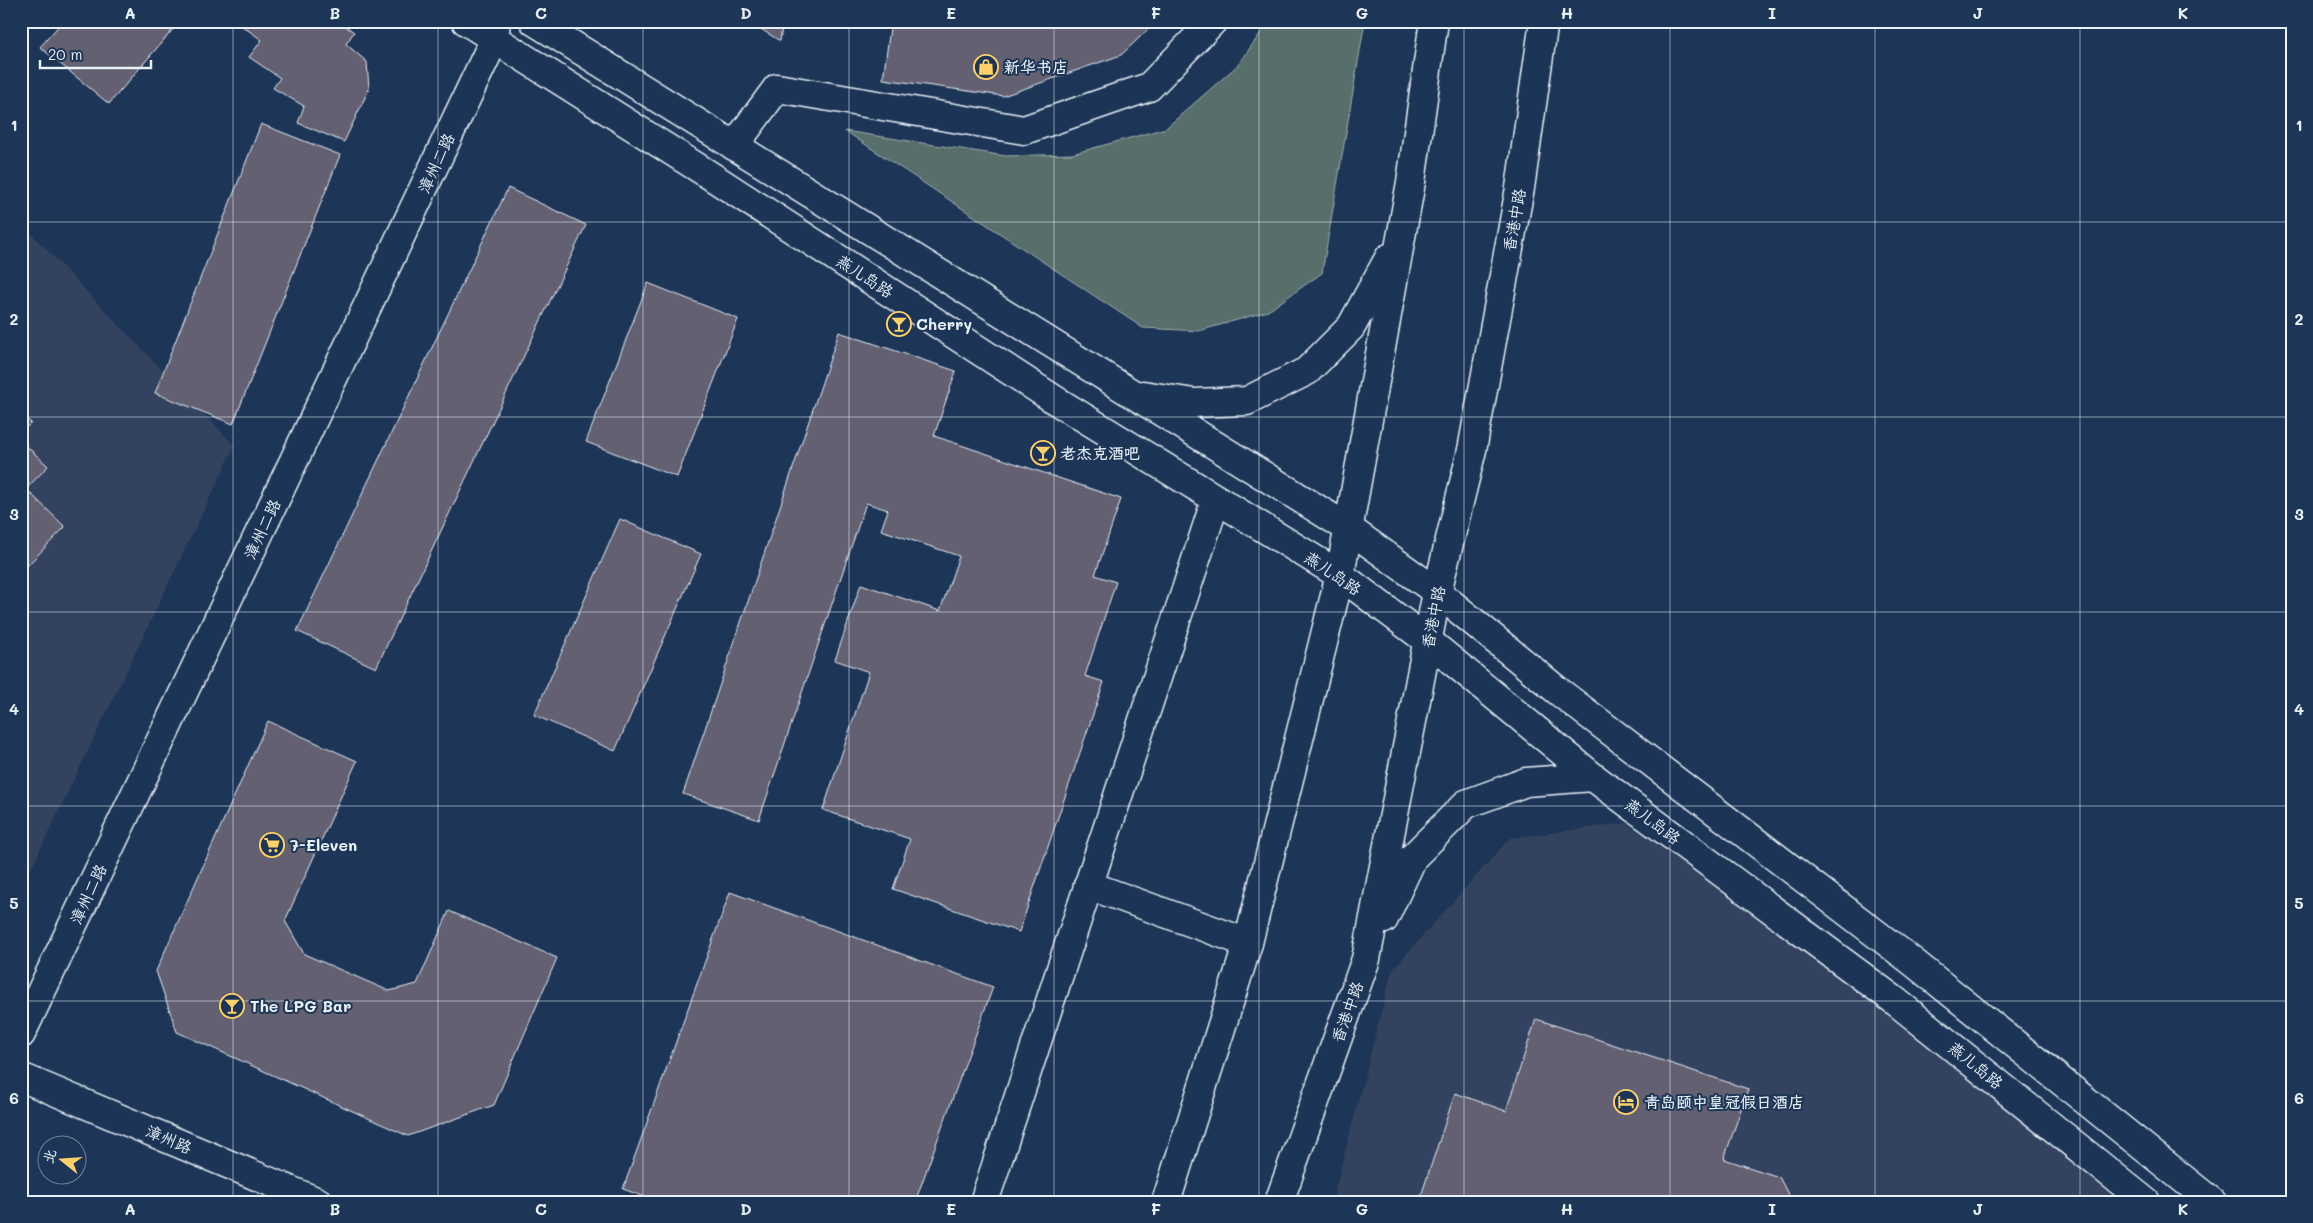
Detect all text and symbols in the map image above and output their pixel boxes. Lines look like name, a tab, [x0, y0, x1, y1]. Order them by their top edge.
text: A	[124, 2, 136, 23]
text: B	[330, 2, 340, 23]
text: C	[535, 2, 547, 23]
text: D	[740, 2, 752, 23]
text: E	[946, 2, 956, 23]
text: F	[1151, 2, 1161, 23]
text: G	[1356, 2, 1368, 23]
text: H	[1561, 2, 1573, 23]
text: I	[1768, 2, 1776, 23]
text: J	[1973, 2, 1983, 23]
text: K	[2178, 2, 2188, 23]
scale bar	[40, 38, 151, 70]
text: 20 m	[48, 44, 82, 64]
shop icon: 新华书店	[973, 54, 999, 80]
place label: 新华书店	[1004, 56, 1068, 77]
text: 1	[10, 114, 18, 135]
text: 1	[2295, 114, 2303, 135]
street label: 漳州二路	[413, 129, 459, 196]
street label: 香港中路	[1498, 187, 1529, 253]
street label: 燕儿岛路	[833, 249, 898, 302]
text: 2	[10, 308, 19, 329]
text: 2	[2295, 308, 2304, 329]
bar icon: Cherry	[886, 311, 912, 337]
place label: Cherry	[916, 313, 972, 334]
bar icon: 老杰克酒吧	[1030, 440, 1056, 466]
place label: 老杰克酒吧	[1060, 442, 1140, 463]
street label: 漳州二路	[239, 495, 285, 562]
text: 3	[9, 503, 19, 524]
text: 3	[2294, 503, 2304, 524]
street label: 燕儿岛路	[1301, 546, 1366, 599]
street label: 香港中路	[1416, 583, 1449, 650]
text: 4	[9, 698, 19, 719]
text: 4	[2294, 698, 2304, 719]
street label: 燕儿岛路	[1621, 793, 1685, 848]
supermarket icon: 7-Eleven	[259, 832, 285, 858]
place label: 7-Eleven	[290, 834, 357, 855]
street label: 漳州二路	[65, 860, 111, 927]
text: 5	[9, 892, 19, 913]
text: 5	[2294, 892, 2304, 913]
street label: 香港中路	[1326, 978, 1367, 1045]
bar icon: The LPG Bar	[219, 993, 245, 1019]
place label: The LPG Bar	[250, 995, 351, 1016]
street label: 燕儿岛路	[1945, 1036, 2008, 1093]
text: 6	[9, 1087, 19, 1108]
text: 6	[2294, 1087, 2304, 1108]
hotel icon: 青岛颐中皇冠假日酒店	[1613, 1089, 1639, 1115]
place label: 青岛颐中皇冠假日酒店	[1644, 1091, 1804, 1112]
street label: 漳州路	[143, 1119, 195, 1158]
north arrow	[38, 1136, 88, 1186]
text: 北	[38, 1147, 60, 1166]
text: A	[124, 1198, 136, 1219]
text: B	[330, 1198, 340, 1219]
text: C	[535, 1198, 547, 1219]
text: D	[740, 1198, 752, 1219]
text: E	[946, 1198, 956, 1219]
text: F	[1151, 1198, 1161, 1219]
text: G	[1356, 1198, 1368, 1219]
text: H	[1561, 1198, 1573, 1219]
text: I	[1768, 1198, 1776, 1219]
text: J	[1973, 1198, 1983, 1219]
text: K	[2178, 1198, 2188, 1219]

